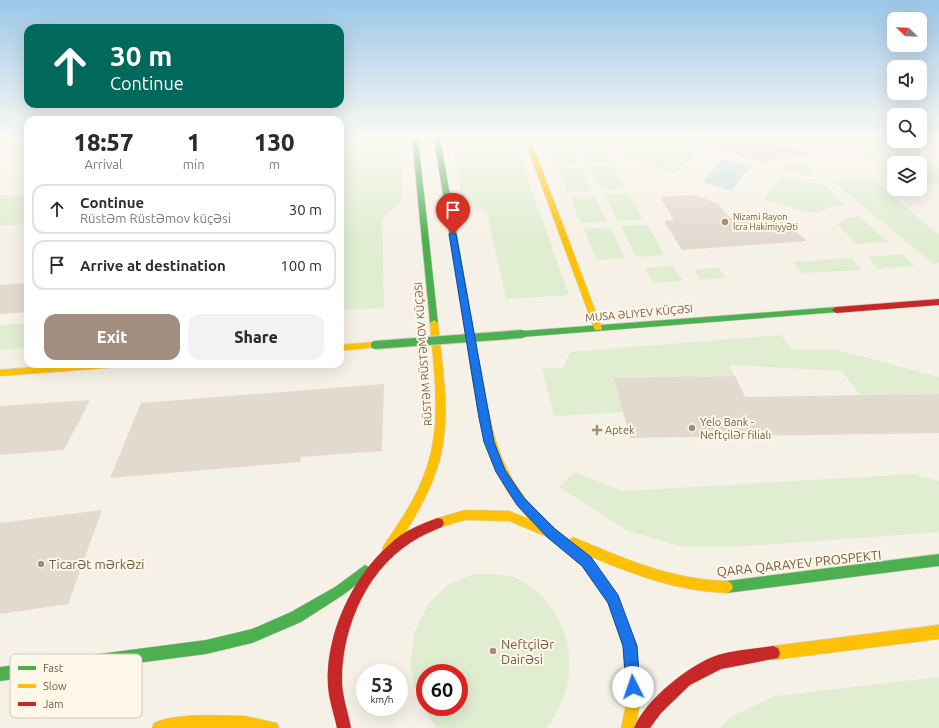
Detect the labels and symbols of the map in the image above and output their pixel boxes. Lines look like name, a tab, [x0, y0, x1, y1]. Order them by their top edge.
north arrow	[887, 12, 927, 52]
pin	[436, 193, 470, 234]
place label: Nizami Rayon İcra Hakimiyyəti	[733, 212, 798, 232]
marker: Nizami Rayon İcra Hakimiyyəti	[720, 217, 730, 227]
street label: RÜSTƏM RÜSTƏMOV KÜÇƏSI	[412, 281, 434, 427]
street label: MUSA ƏLIYEV KÜÇƏSI	[585, 302, 693, 324]
place label: Yelo Bank - Neftçilər filialı	[700, 416, 771, 441]
marker: Yelo Bank - Neftçilər filialı	[687, 423, 697, 433]
place label: Aptek	[605, 424, 635, 436]
marker: Aptek	[592, 425, 602, 435]
street label: QARA QARAYEV PROSPEKTI	[716, 547, 882, 580]
place label: Ticarət mərkəzi	[49, 557, 144, 571]
marker: Ticarət mərkəzi	[36, 559, 46, 569]
place label: Neftçilər Dairəsi	[501, 637, 554, 666]
marker: Neftçilər Dairəsi	[488, 646, 498, 656]
legend	[10, 654, 142, 718]
text: Fast	[43, 662, 64, 674]
speed limit sign: 60	[416, 664, 468, 716]
position arrow	[612, 666, 654, 708]
text: Slow	[43, 680, 67, 692]
text: Jam	[43, 698, 64, 710]

